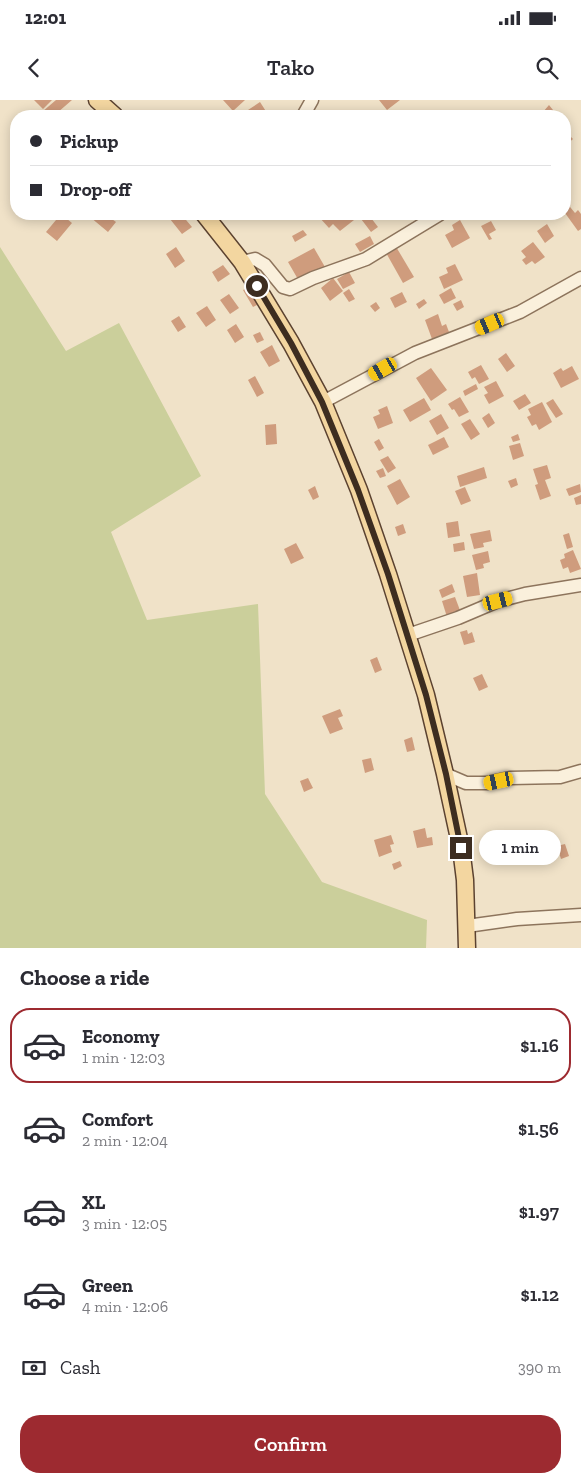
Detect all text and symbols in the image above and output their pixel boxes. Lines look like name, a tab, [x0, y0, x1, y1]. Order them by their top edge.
text: 12:01	[25, 6, 66, 29]
icon: back	[20, 54, 48, 82]
text: Tako	[267, 54, 314, 81]
icon: search	[533, 54, 561, 82]
text: Pickup	[60, 130, 118, 153]
text: Drop-off	[60, 178, 131, 201]
route start	[246, 275, 268, 297]
car	[473, 311, 506, 337]
car	[366, 355, 399, 383]
car	[481, 590, 514, 612]
car	[482, 771, 515, 791]
callout: 1 min	[478, 830, 561, 866]
route end	[450, 837, 472, 859]
text: 1 min	[501, 838, 539, 857]
text: Choose a ride	[20, 964, 150, 991]
icon: car	[22, 1023, 67, 1068]
text: Economy	[82, 1025, 160, 1048]
text: $1.16	[520, 1034, 559, 1057]
text: 1 min · 12:03	[82, 1048, 165, 1067]
icon: car	[22, 1106, 67, 1151]
text: Comfort	[82, 1108, 153, 1131]
text: $1.56	[518, 1117, 559, 1140]
text: 2 min · 12:04	[82, 1131, 168, 1150]
icon: car	[22, 1189, 67, 1234]
text: XL	[82, 1191, 105, 1214]
text: $1.97	[519, 1200, 559, 1223]
text: 3 min · 12:05	[82, 1214, 167, 1233]
icon: car	[22, 1272, 67, 1317]
text: Green	[82, 1274, 133, 1297]
text: $1.12	[520, 1283, 559, 1306]
text: 4 min · 12:06	[82, 1297, 168, 1316]
icon: cash	[20, 1354, 48, 1382]
text: Cash	[60, 1356, 100, 1379]
text: 390 m	[518, 1358, 561, 1377]
button: Confirm	[20, 1415, 561, 1473]

